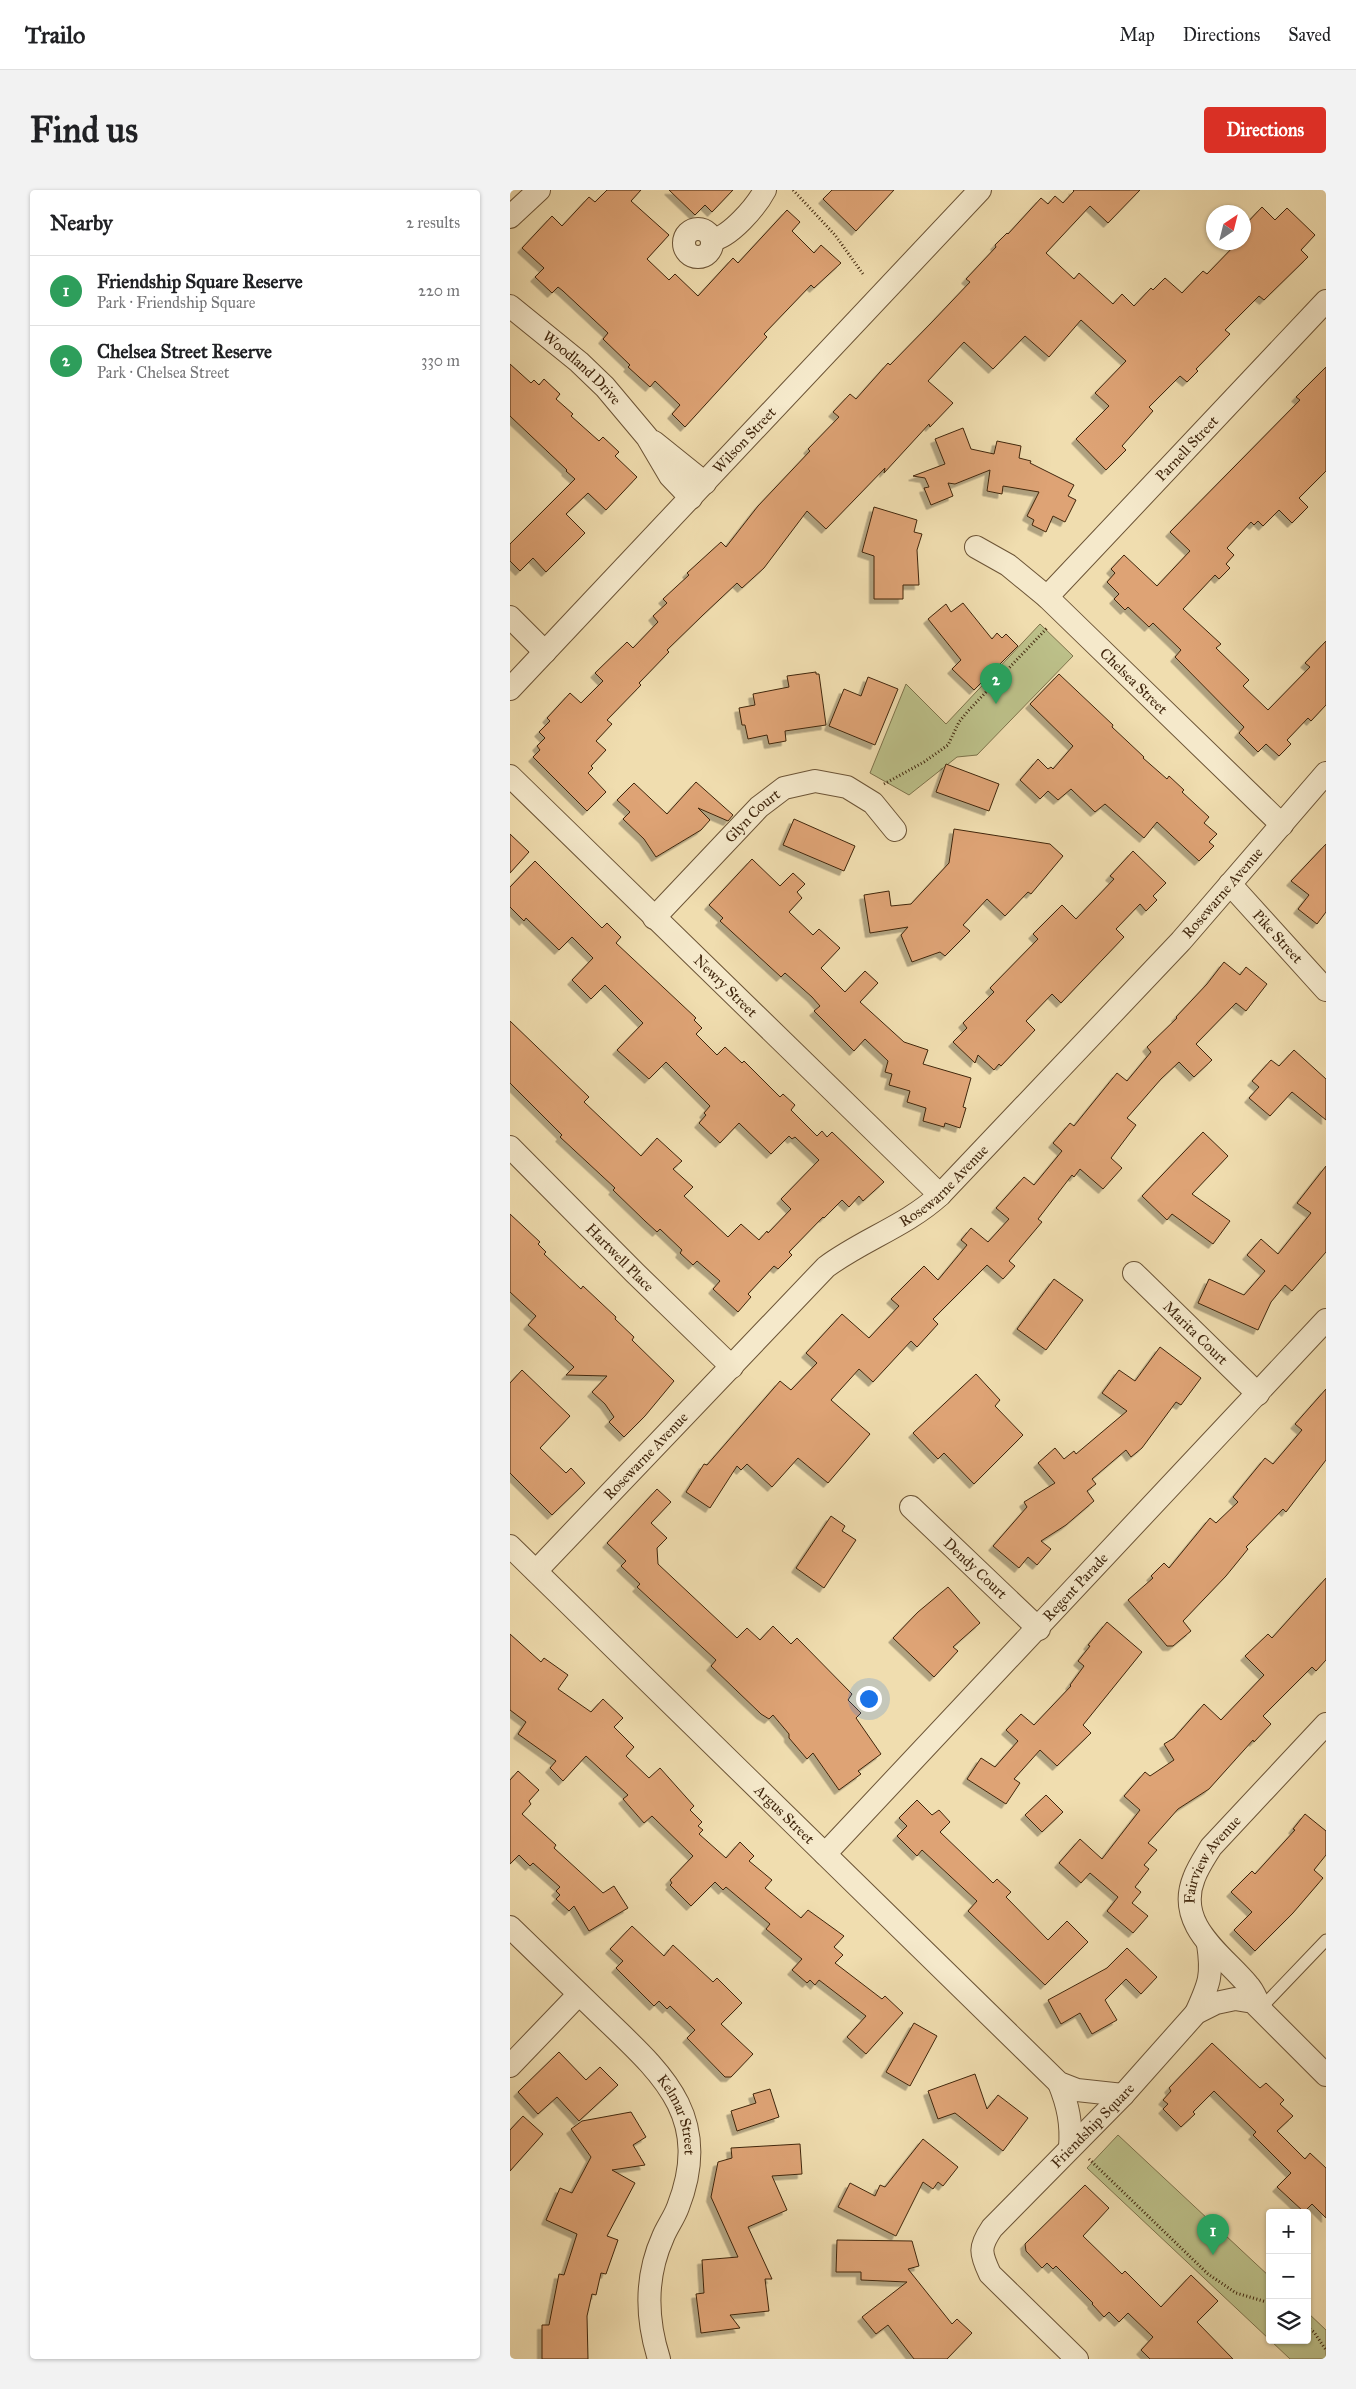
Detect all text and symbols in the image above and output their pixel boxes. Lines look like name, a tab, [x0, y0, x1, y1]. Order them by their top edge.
text: Trailo	[25, 20, 85, 50]
text: Map	[1119, 24, 1155, 46]
text: Directions	[1183, 24, 1260, 46]
text: Saved	[1288, 24, 1331, 46]
button: Directions	[1204, 107, 1326, 153]
text: Find us	[30, 109, 138, 152]
north arrow	[1206, 205, 1251, 250]
text: Nearby	[50, 210, 113, 236]
text: 2 results	[406, 213, 460, 232]
text: Friendship Square Reserve	[97, 270, 303, 293]
text: 1	[63, 281, 69, 300]
text: 220 m	[418, 281, 460, 300]
text: Park · Friendship Square	[97, 293, 255, 312]
street label: Woodland Drive	[539, 327, 625, 408]
text: Chelsea Street Reserve	[97, 340, 272, 363]
text: 2	[62, 351, 70, 370]
text: 330 m	[421, 351, 460, 370]
text: Park · Chelsea Street	[97, 363, 230, 382]
street label: Wilson Street	[709, 403, 780, 477]
street label: Parnell Street	[1152, 412, 1223, 485]
street label: Chelsea Street	[1096, 644, 1172, 719]
pin: 2	[980, 663, 1012, 704]
street label: Glyn Court	[721, 785, 784, 846]
street label: Rosewarne Avenue	[1178, 844, 1267, 942]
street label: Pike Street	[1249, 906, 1307, 968]
street label: Newry Street	[690, 951, 762, 1022]
street label: Rosewarne Avenue	[896, 1141, 992, 1231]
street label: Hartwell Place	[582, 1220, 658, 1296]
street label: Marita Court	[1159, 1298, 1232, 1369]
street label: Rosewarne Avenue	[600, 1408, 692, 1504]
street label: Dendy Court	[940, 1534, 1011, 1603]
street label: Regent Parade	[1039, 1549, 1112, 1625]
your location	[856, 1686, 882, 1712]
street label: Argus Street	[750, 1780, 819, 1848]
street label: Fairview Avenue	[1181, 1812, 1245, 1904]
street label: Kelmar Street	[653, 2071, 699, 2156]
street label: Friendship Square	[1047, 2079, 1138, 2172]
map controls	[1266, 2209, 1311, 2344]
button: +	[1266, 2209, 1311, 2254]
pin: 1	[1197, 2214, 1229, 2255]
button: −	[1266, 2254, 1311, 2299]
button: layers	[1266, 2299, 1311, 2344]

